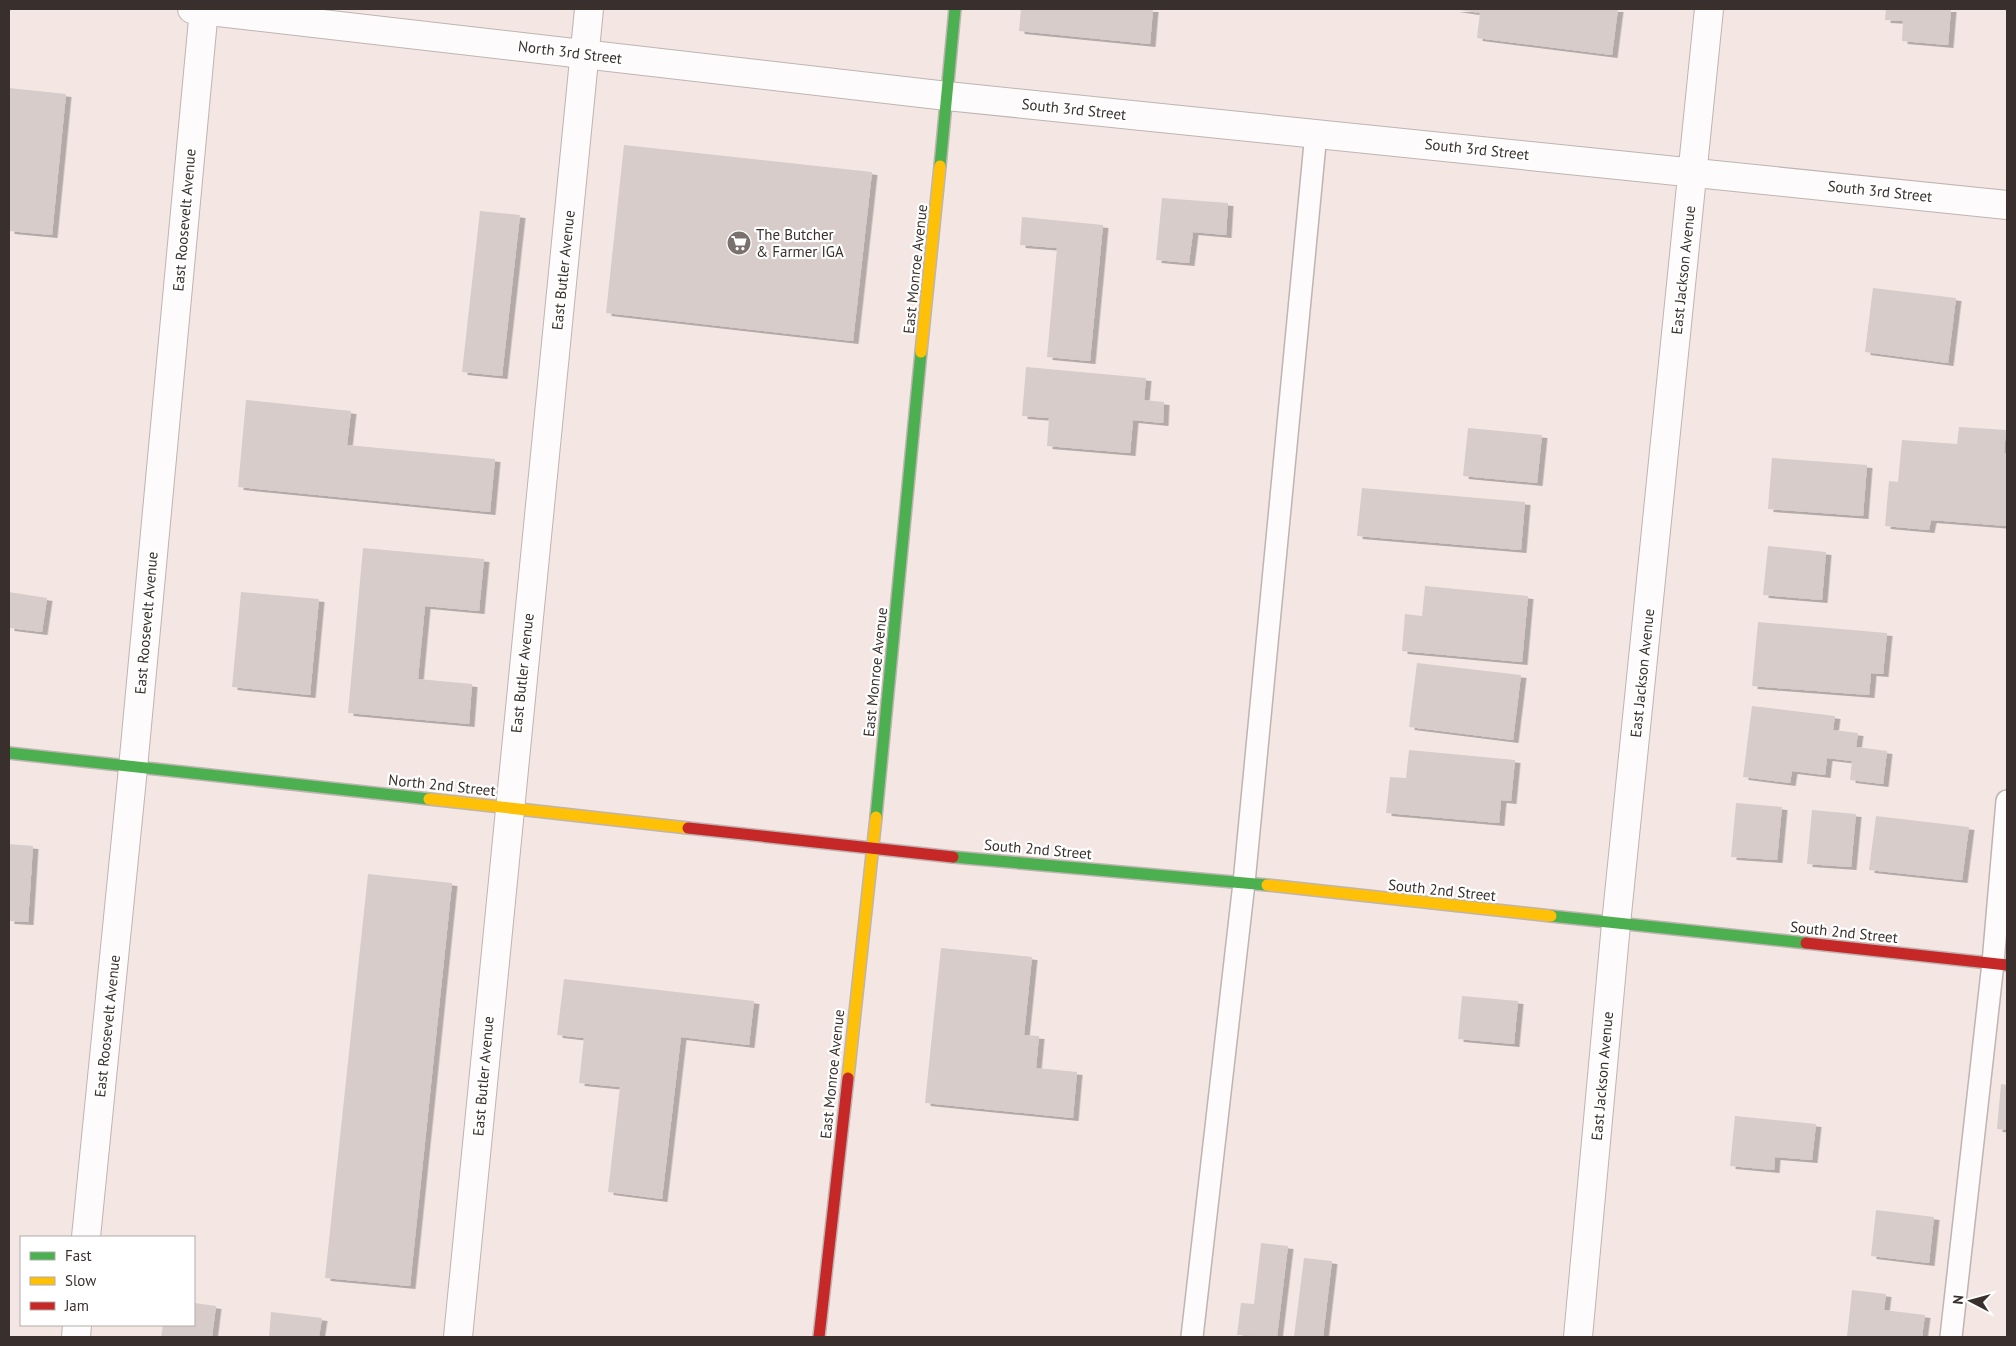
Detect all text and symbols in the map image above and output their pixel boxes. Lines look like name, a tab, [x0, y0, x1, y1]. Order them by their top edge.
street label: North 3rd Street	[517, 36, 623, 68]
street label: South 3rd Street	[1021, 94, 1127, 124]
street label: South 3rd Street	[1424, 134, 1530, 164]
street label: East Roosevelt Avenue	[168, 148, 200, 292]
street label: South 3rd Street	[1827, 176, 1933, 206]
street label: East Monroe Avenue	[899, 203, 931, 335]
street label: East Jackson Avenue	[1667, 205, 1699, 335]
street label: East Butler Avenue	[547, 209, 579, 331]
place label: The Butcher & Farmer IGA	[756, 225, 844, 261]
supermarket icon: The Butcher & Farmer IGA	[726, 230, 752, 256]
street label: East Roosevelt Avenue	[130, 551, 162, 695]
street label: East Monroe Avenue	[859, 606, 891, 738]
street label: East Jackson Avenue	[1626, 608, 1658, 738]
street label: East Butler Avenue	[506, 612, 538, 734]
street label: North 2nd Street	[387, 770, 497, 800]
street label: South 2nd Street	[983, 835, 1093, 863]
street label: South 2nd Street	[1387, 875, 1497, 905]
street label: South 2nd Street	[1789, 917, 1899, 947]
street label: East Roosevelt Avenue	[90, 954, 124, 1098]
street label: East Monroe Avenue	[816, 1008, 848, 1140]
street label: East Jackson Avenue	[1587, 1011, 1617, 1141]
street label: East Butler Avenue	[468, 1015, 498, 1137]
legend	[20, 1236, 195, 1326]
text: Fast	[65, 1246, 92, 1265]
text: Slow	[65, 1271, 96, 1290]
north arrow	[1946, 1276, 1996, 1326]
text: N	[1949, 1294, 1968, 1305]
text: Jam	[64, 1296, 89, 1315]

